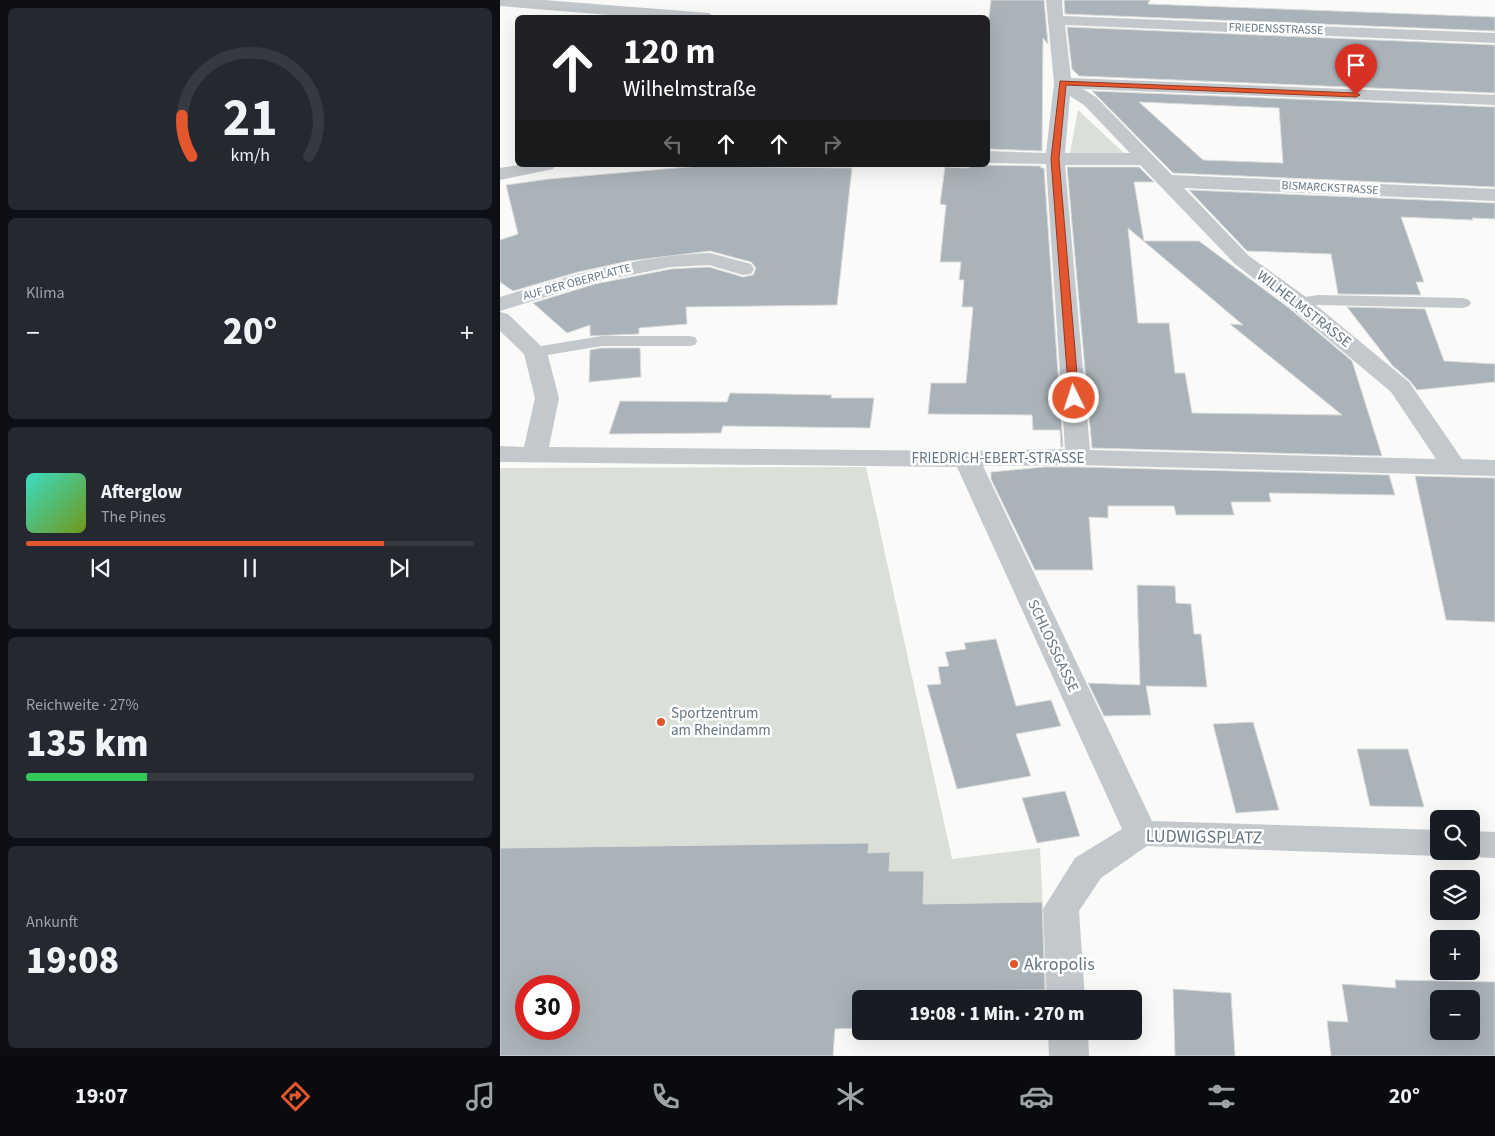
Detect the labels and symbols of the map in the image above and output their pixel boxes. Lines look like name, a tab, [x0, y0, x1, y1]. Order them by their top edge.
street label: FRIEDENSSTRASSE	[1228, 19, 1324, 39]
pin	[1335, 44, 1377, 95]
street label: BISMARCKSTRASSE	[1281, 177, 1379, 199]
street label: AUF DER OBERPLATTE	[521, 259, 633, 305]
street label: WILHELMSTRASSE	[1252, 265, 1356, 353]
position arrow	[1047, 371, 1099, 423]
street label: FRIEDRICH-EBERT-STRASSE	[912, 448, 1085, 469]
street label: SCHLOSSGASSE	[1022, 596, 1084, 696]
place label: Sportzentrum am Rheindamm	[671, 703, 771, 741]
marker: Sportzentrum am Rheindamm	[655, 716, 667, 728]
street label: LUDWIGSPLATZ	[1146, 823, 1262, 851]
place label: Akropolis	[1024, 952, 1095, 977]
marker: Akropolis	[1008, 958, 1020, 970]
speed limit sign: 30	[515, 975, 580, 1040]

